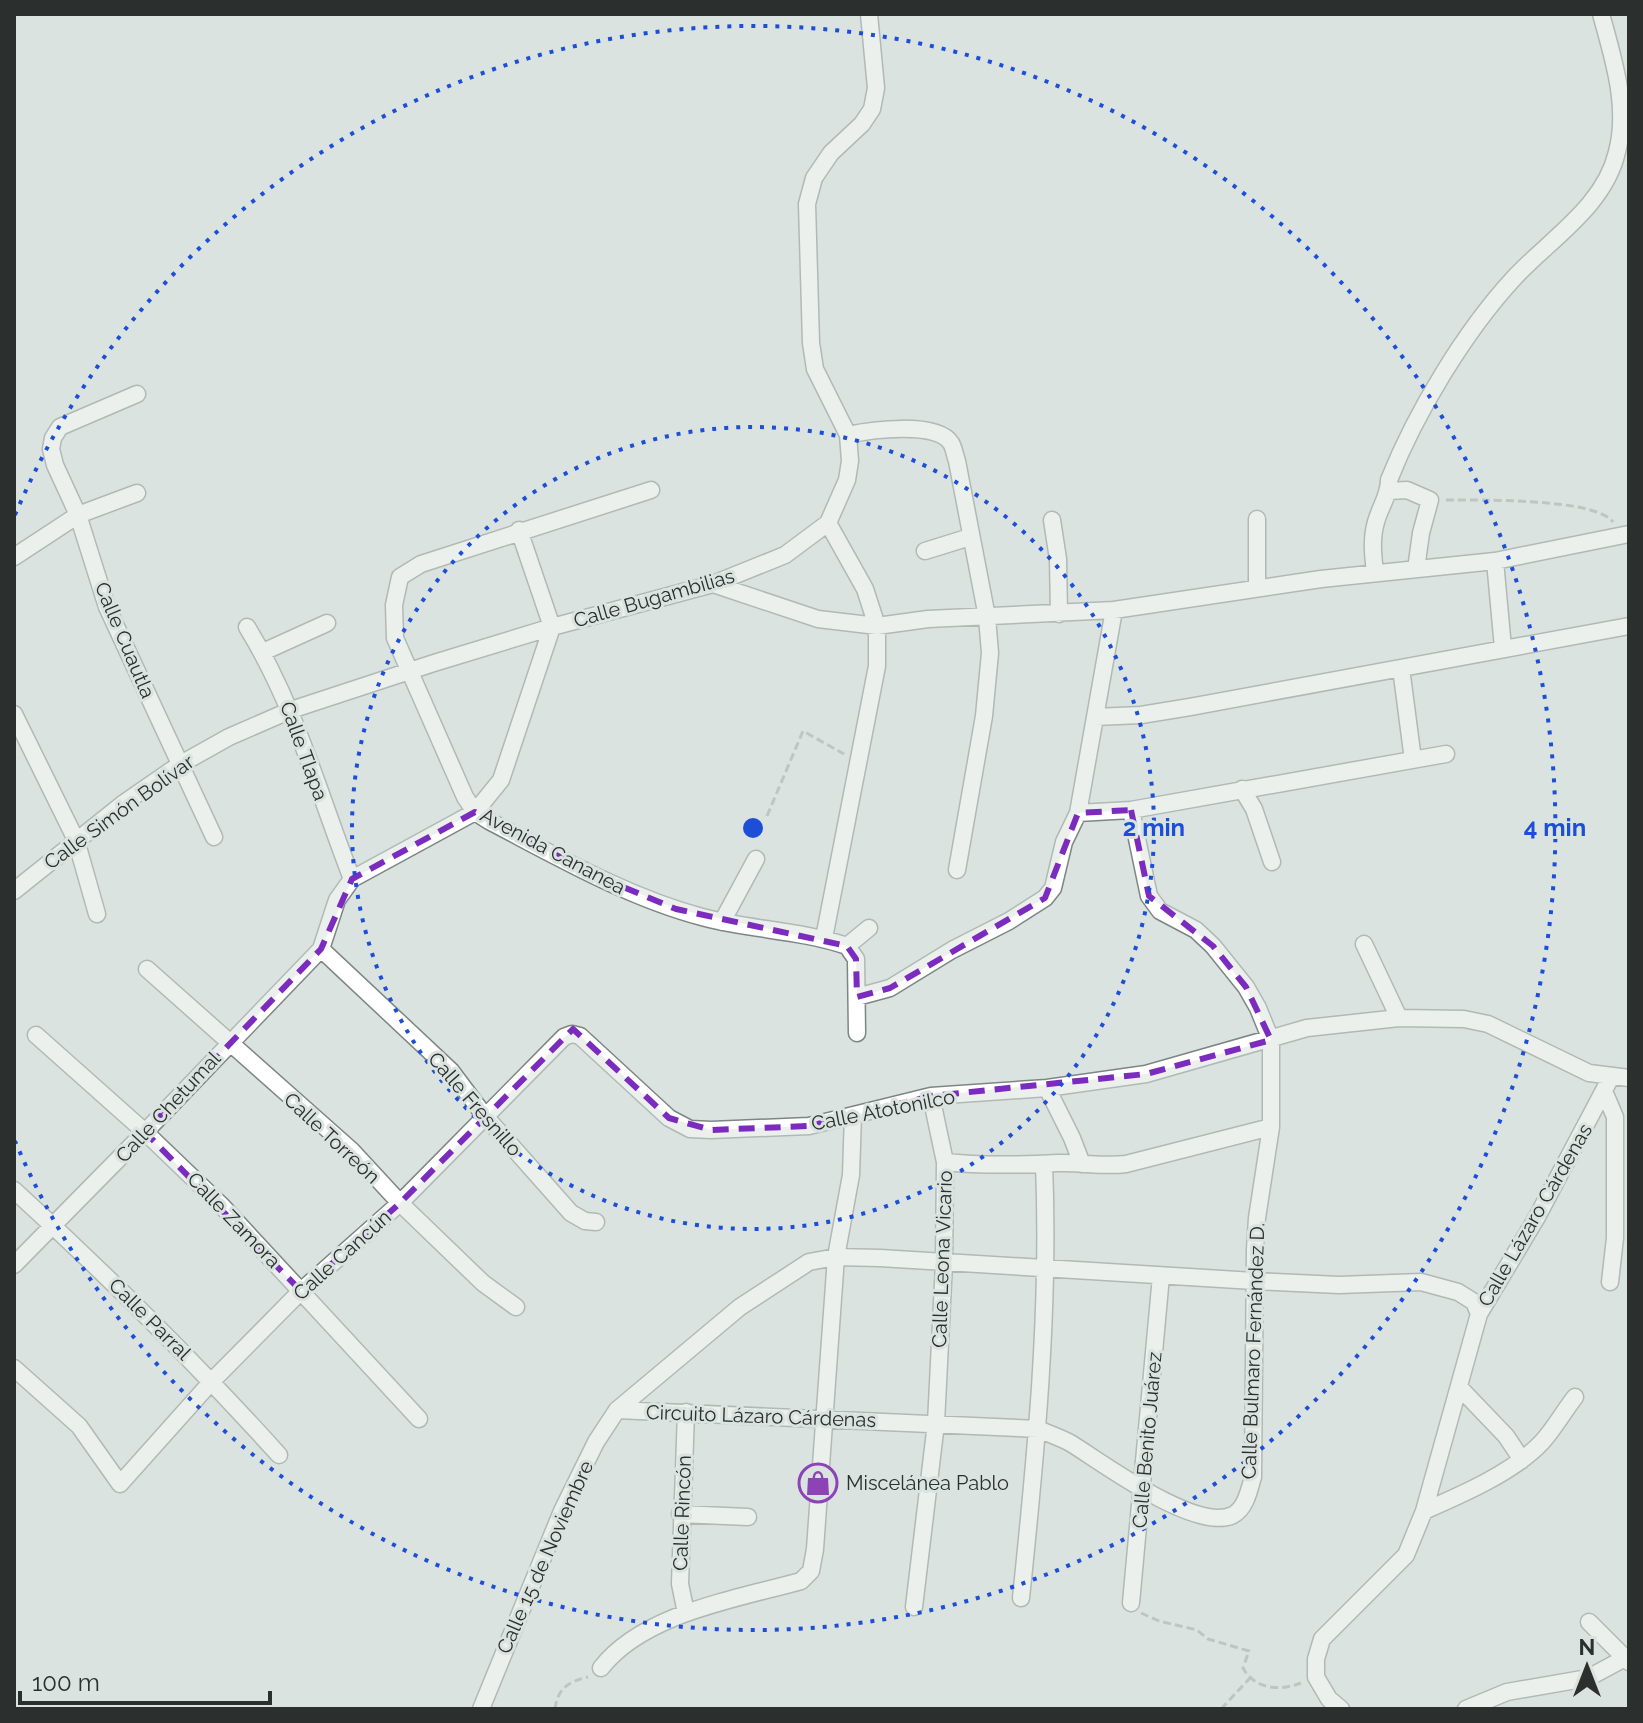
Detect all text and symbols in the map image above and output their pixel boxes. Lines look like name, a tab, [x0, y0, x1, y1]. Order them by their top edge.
street label: Calle Bugambilias	[571, 564, 737, 632]
street label: Calle Cuautla	[90, 578, 160, 702]
street label: Calle Tlapa	[275, 698, 333, 804]
street label: Calle Simón Bolívar	[39, 750, 199, 874]
street label: Avenida Cananea	[476, 803, 630, 899]
text: 2 min	[1123, 813, 1185, 842]
text: 4 min	[1524, 813, 1586, 842]
centre of rings	[739, 814, 767, 842]
street label: Calle Chetumal	[111, 1046, 226, 1167]
street label: Calle Fresnillo	[423, 1047, 527, 1161]
street label: Calle Atotonilco	[809, 1084, 957, 1136]
street label: Calle Torreón	[279, 1087, 385, 1189]
street label: Calle Lázaro Cárdenas	[1473, 1119, 1597, 1311]
street label: Calle Zamora	[182, 1167, 286, 1273]
street label: Calle Leona Vicario	[927, 1170, 957, 1348]
street label: Calle Cancún	[288, 1205, 396, 1305]
street label: Calle Bulmaro Fernández D.	[1237, 1222, 1269, 1480]
street label: Calle Parral	[104, 1273, 196, 1365]
street label: Calle Benito Juárez	[1127, 1351, 1167, 1529]
street label: Circuito Lázaro Cárdenas	[646, 1400, 876, 1432]
street label: Calle Rincón	[668, 1455, 696, 1571]
street label: Calle 15 de Noviembre	[492, 1456, 599, 1657]
shop icon: Miscelánea Pablo	[797, 1462, 839, 1504]
place label: Miscelánea Pablo	[846, 1471, 1009, 1495]
north arrow	[1547, 1627, 1627, 1707]
text: N	[1579, 1634, 1595, 1660]
scale bar	[20, 1655, 270, 1705]
text: 100 m	[32, 1668, 100, 1697]

